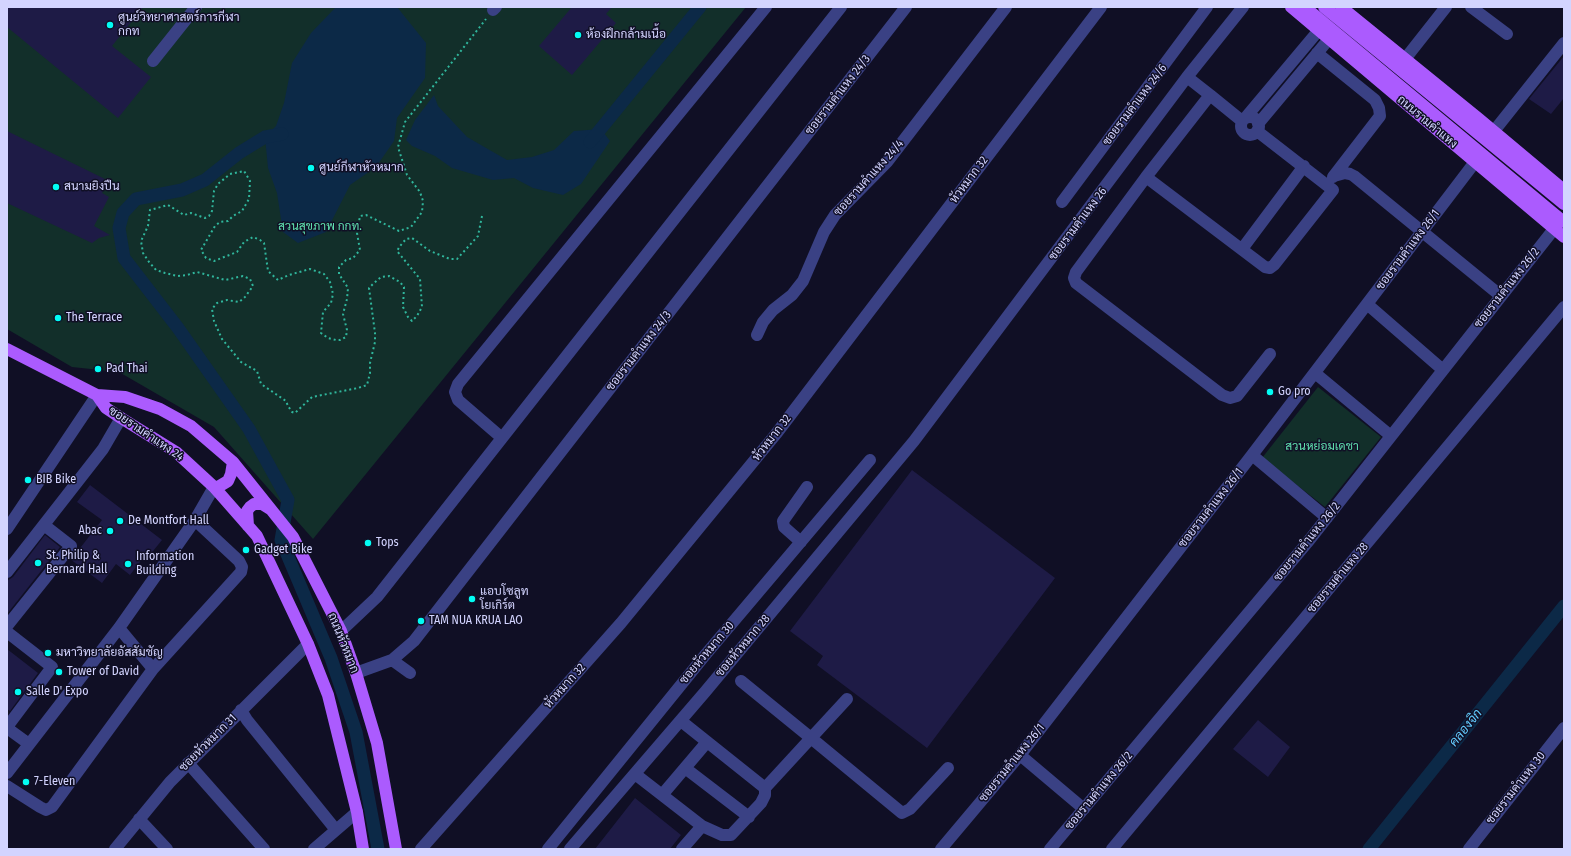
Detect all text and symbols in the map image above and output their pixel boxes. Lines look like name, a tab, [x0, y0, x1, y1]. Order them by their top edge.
place label: ศูนย์วิทยาศาสตร์การกีฬา กกท	[118, 11, 239, 39]
marker: ศูนย์วิทยาศาสตร์การกีฬา กกท	[105, 20, 115, 30]
place label: ห้องฝึกกล้ามเนื้อ	[586, 28, 666, 42]
marker: ห้องฝึกกล้ามเนื้อ	[573, 30, 583, 40]
street label: ซอยรามคำแหง 24/3	[802, 52, 874, 138]
street label: ซอยรามคำแหง 24/6	[1100, 62, 1170, 148]
street label: ถนนรามคำแหง	[1394, 93, 1460, 151]
street label: ซอยรามคำแหง 24/4	[831, 137, 907, 219]
street label: หัวหมาก 32	[947, 154, 991, 206]
place label: ศูนย์กีฬาหัวหมาก	[319, 161, 404, 175]
marker: ศูนย์กีฬาหัวหมาก	[306, 163, 316, 173]
place label: สนามยิงปืน	[64, 180, 120, 194]
marker: สนามยิงปืน	[51, 182, 61, 192]
street label: ซอยรามคำแหง 26	[1046, 185, 1110, 263]
street label: ซอยรามคำแหง 26/1	[1373, 207, 1443, 293]
park label: สวนสุขภาพ กกท.	[278, 220, 362, 234]
street label: ซอยรามคำแหง 26/2	[1471, 245, 1543, 331]
street label: ซอยรามคำแหง 24/3	[603, 308, 675, 394]
place label: The Terrace	[66, 311, 122, 325]
marker: The Terrace	[53, 313, 63, 323]
place label: Pad Thai	[106, 362, 148, 376]
marker: Pad Thai	[93, 364, 103, 374]
place label: Go pro	[1278, 385, 1311, 399]
marker: Go pro	[1265, 387, 1275, 397]
street label: ซอยรามคำแหง 24	[106, 404, 186, 464]
street label: หัวหมาก 32	[749, 412, 795, 464]
park label: สวนหย่อมเดชา	[1285, 440, 1359, 454]
street label: ซอยรามคำแหง 26/1	[1176, 465, 1246, 551]
place label: BIB Bike	[36, 473, 76, 487]
marker: BIB Bike	[23, 475, 33, 485]
street label: ซอยรามคำแหง 26/2	[1271, 500, 1343, 584]
place label: De Montfort Hall	[128, 514, 209, 528]
marker: De Montfort Hall	[115, 516, 125, 526]
place label: Abac	[78, 524, 102, 538]
marker: Abac	[105, 526, 115, 536]
place label: Tops	[376, 536, 399, 550]
marker: Tops	[363, 538, 373, 548]
street label: ซอยรามคำแหง 28	[1304, 540, 1372, 616]
place label: Gadget Bike	[254, 543, 312, 557]
marker: Gadget Bike	[241, 545, 251, 555]
place label: St. Philip & Bernard Hall	[46, 549, 107, 577]
place label: Information Building	[136, 550, 194, 578]
marker: St. Philip & Bernard Hall	[33, 558, 43, 568]
marker: Information Building	[123, 559, 133, 569]
place label: แอบโซลูท โยเกิร์ต	[480, 585, 529, 613]
marker: แอบโซลูท โยเกิร์ต	[467, 594, 477, 604]
street label: ถนนหัวหมาก	[324, 611, 362, 675]
street label: ซอยหัวหมาก 28	[713, 612, 773, 680]
place label: TAM NUA KRUA LAO	[429, 614, 523, 628]
marker: TAM NUA KRUA LAO	[416, 616, 426, 626]
street label: ซอยหัวหมาก 30	[677, 619, 737, 687]
place label: มหาวิทยาลัยอัสสัมชัญ	[56, 646, 163, 660]
marker: มหาวิทยาลัยอัสสัมชัญ	[43, 648, 53, 658]
street label: หัวหมาก 32	[541, 661, 589, 711]
place label: Tower of David	[67, 665, 139, 679]
marker: Tower of David	[54, 667, 64, 677]
place label: Salle D' Expo	[26, 685, 89, 699]
marker: Salle D' Expo	[13, 687, 23, 697]
water label: คลองจิก	[1446, 706, 1486, 750]
street label: ซอยหัวหมาก 31	[176, 711, 240, 775]
street label: ซอยรามคำแหง 26/1	[976, 721, 1048, 805]
street label: ซอยรามคำแหง 26/2	[1062, 749, 1136, 833]
street label: ซอยรามคำแหง 30	[1483, 749, 1549, 827]
place label: 7-Eleven	[34, 775, 75, 789]
marker: 7-Eleven	[21, 777, 31, 787]

